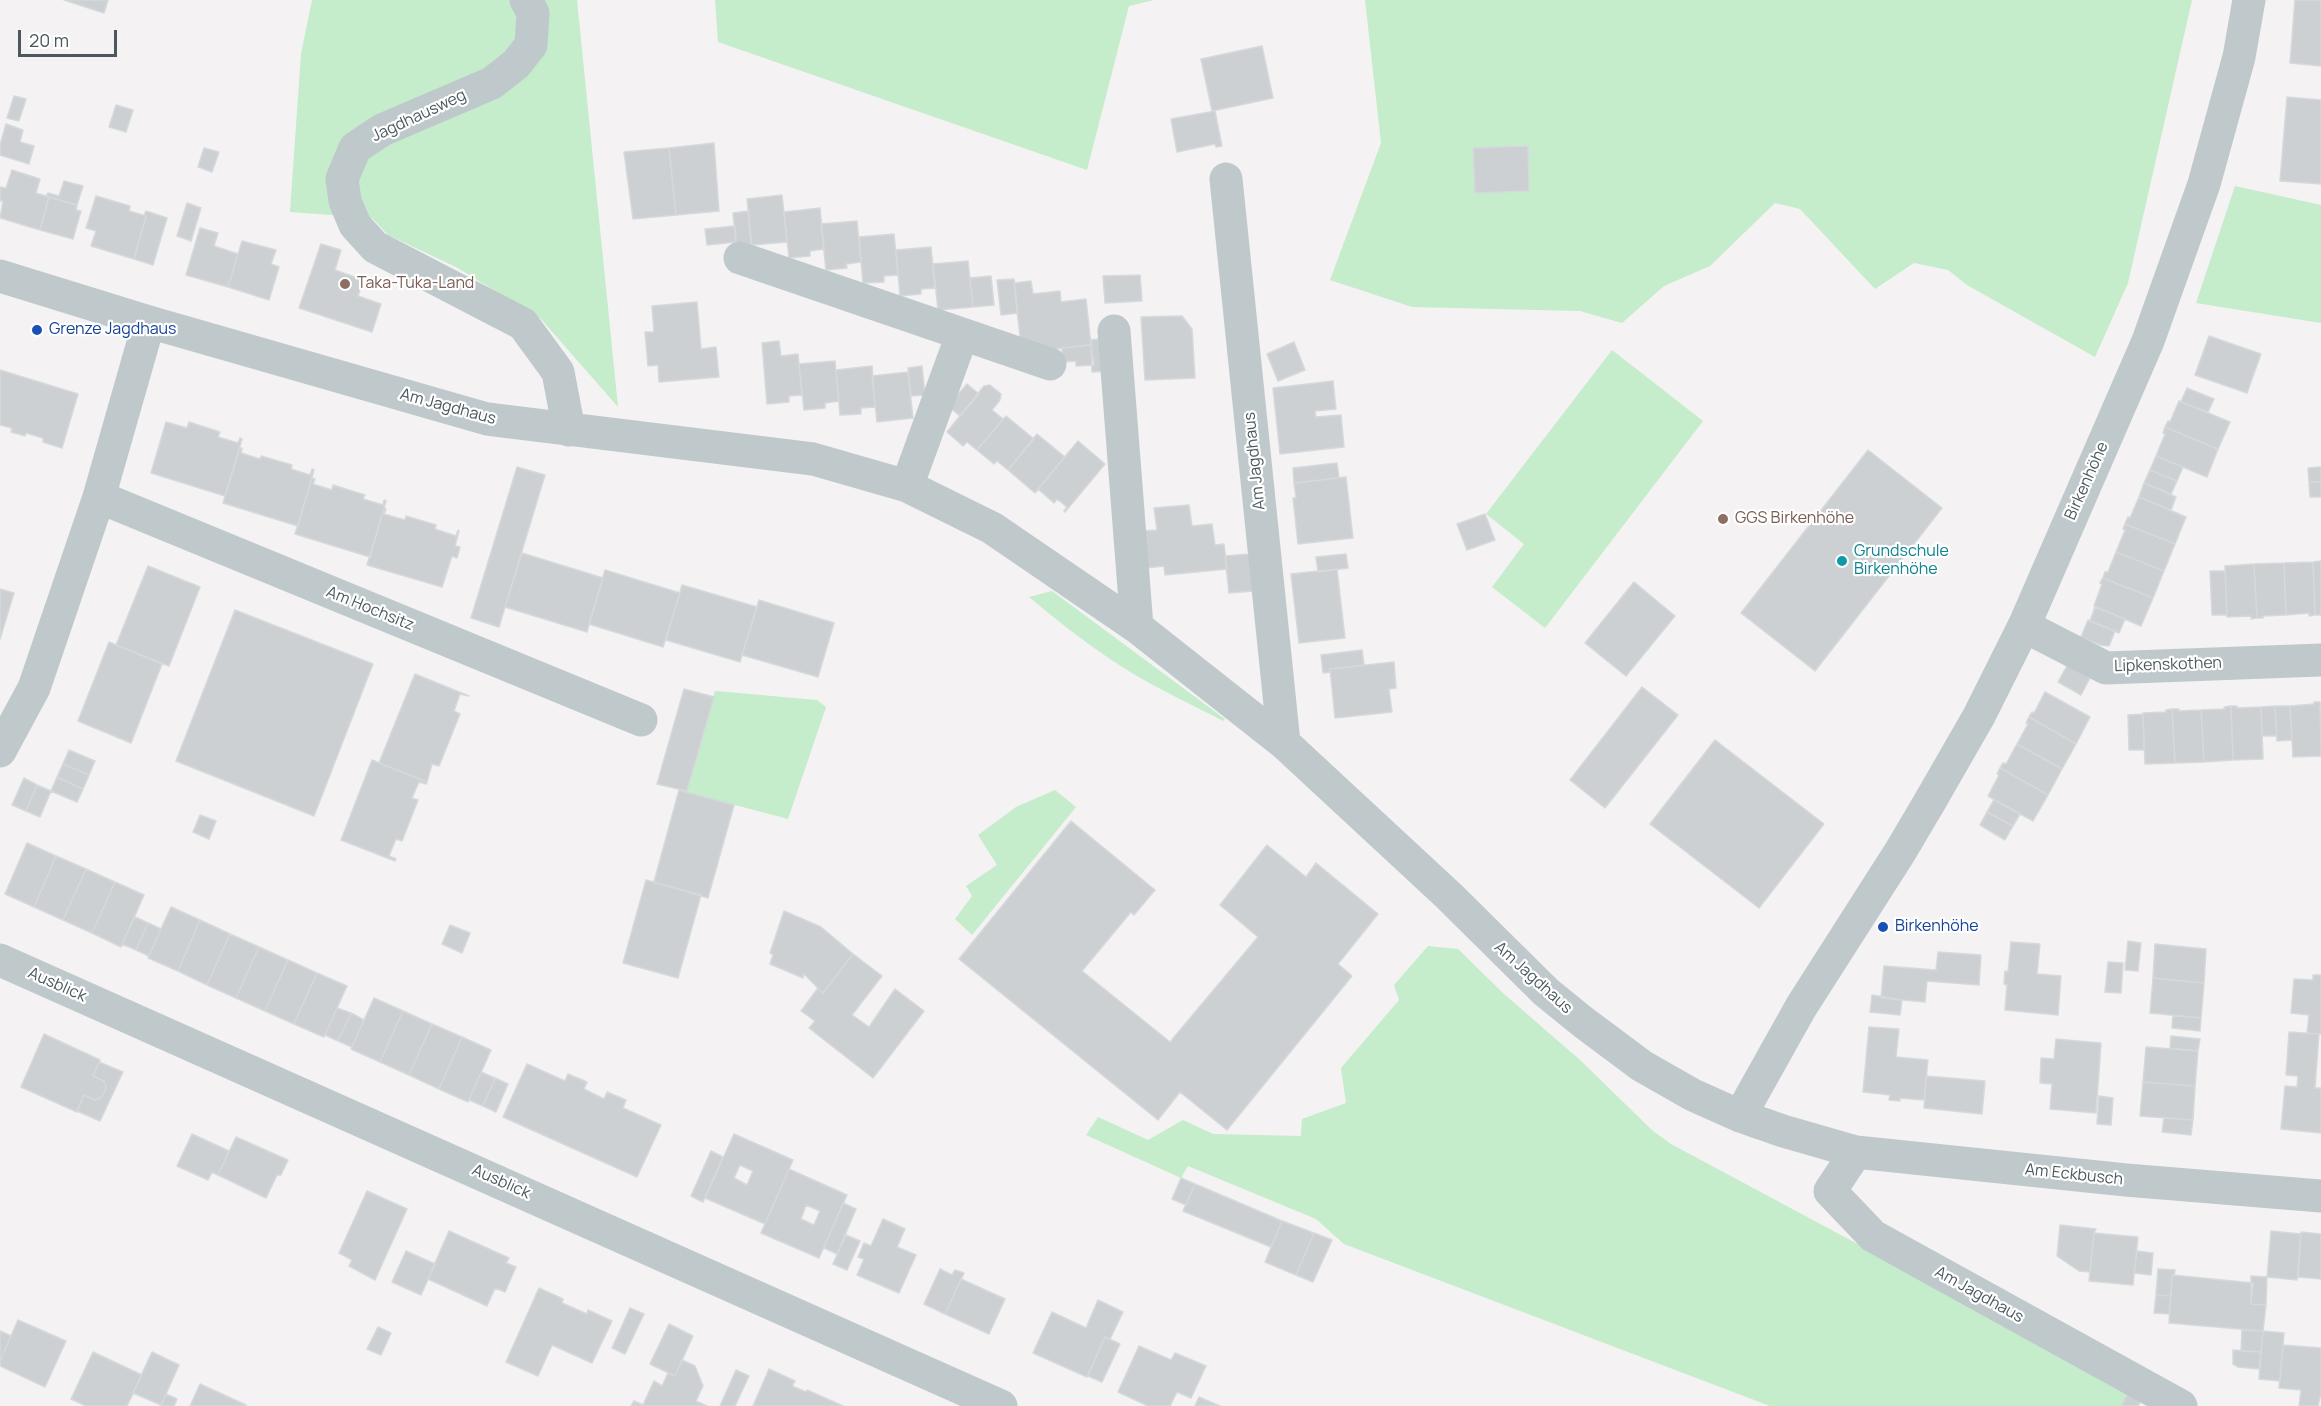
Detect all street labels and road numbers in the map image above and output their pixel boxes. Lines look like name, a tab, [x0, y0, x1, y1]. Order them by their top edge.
street label: Jagdhausweg	[369, 86, 469, 146]
street label: Am Jagdhaus	[398, 385, 498, 429]
street label: Am Jagdhaus	[1240, 411, 1270, 511]
street label: Birkenhöhe	[2061, 439, 2113, 523]
street label: Am Hochsitz	[323, 583, 417, 635]
street label: Lipkenskothen	[2114, 654, 2222, 676]
street label: Am Jagdhaus	[1490, 938, 1576, 1018]
street label: Ausblick	[25, 964, 89, 1006]
street label: Am Eckbusch	[2024, 1160, 2124, 1190]
street label: Ausblick	[469, 1161, 533, 1203]
street label: Am Jagdhaus	[1931, 1263, 2027, 1327]

